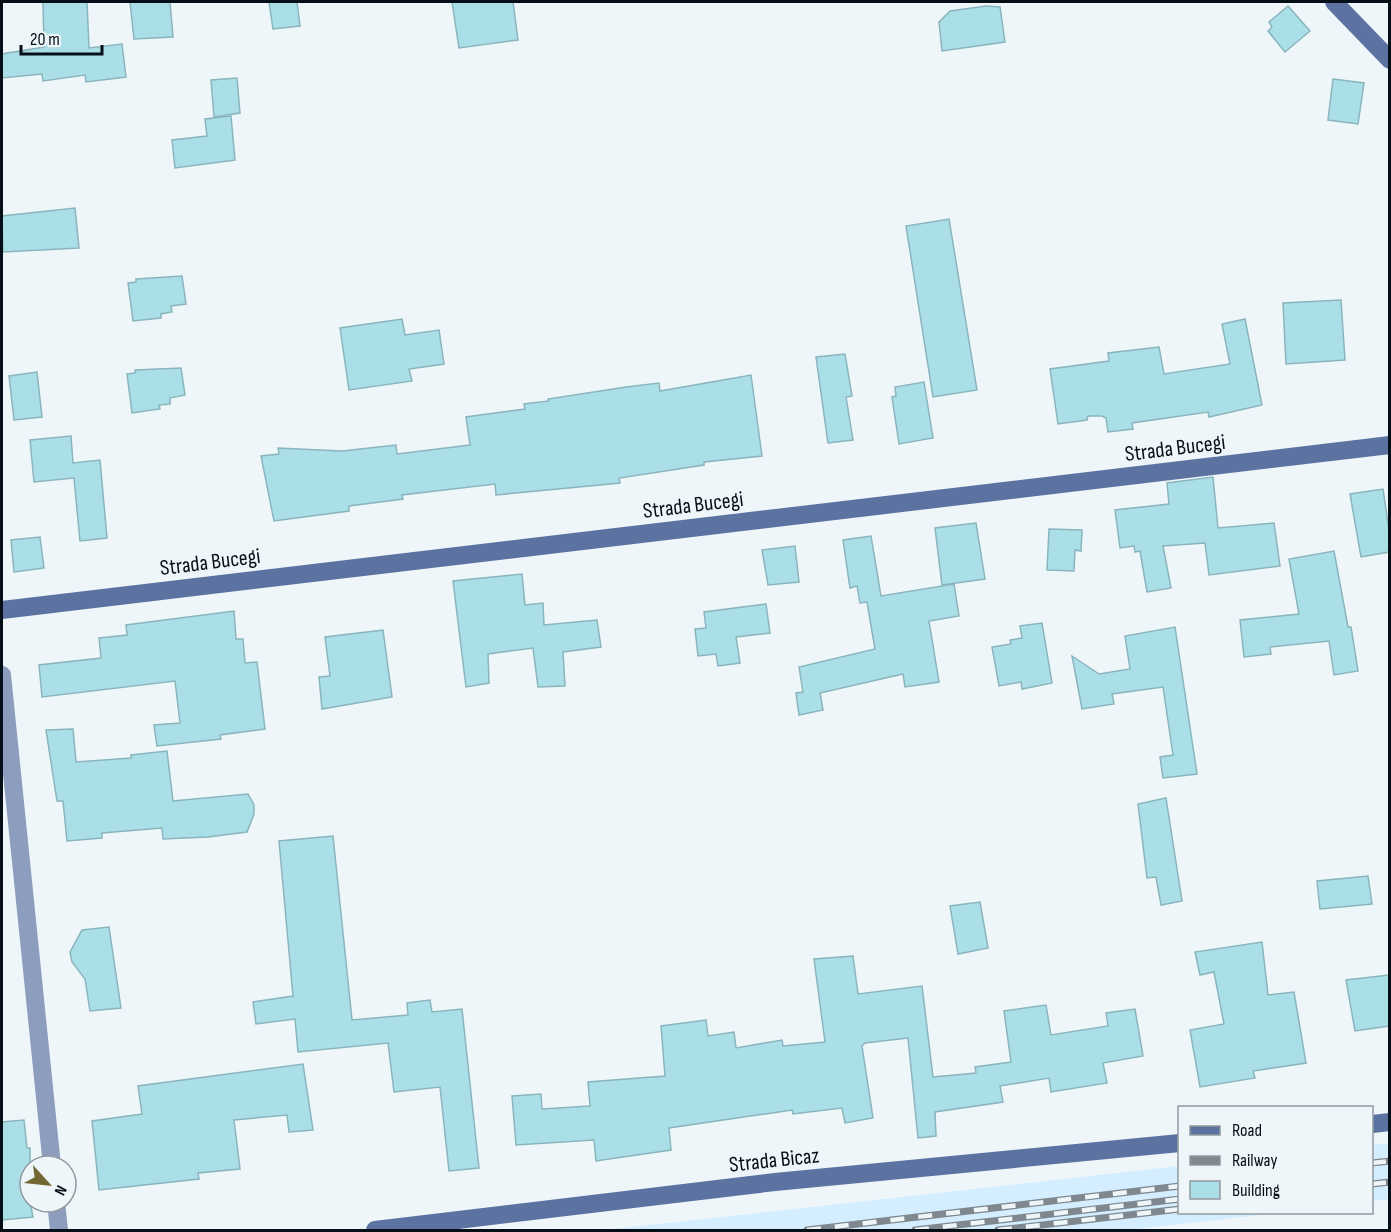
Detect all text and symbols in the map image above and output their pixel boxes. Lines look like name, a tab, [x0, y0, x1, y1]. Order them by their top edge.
scale bar	[21, 18, 102, 56]
text: 20 m	[30, 29, 60, 50]
street label: Strada Bucegi	[1123, 429, 1227, 468]
street label: Strada Bucegi	[641, 486, 745, 525]
street label: Strada Bucegi	[158, 543, 262, 582]
legend	[1178, 1106, 1373, 1214]
text: Road	[1232, 1120, 1262, 1141]
street label: Strada Bicaz	[728, 1142, 821, 1179]
text: Railway	[1232, 1150, 1277, 1171]
north arrow	[18, 1154, 78, 1214]
text: Building	[1232, 1180, 1280, 1201]
text: N	[50, 1182, 70, 1198]

